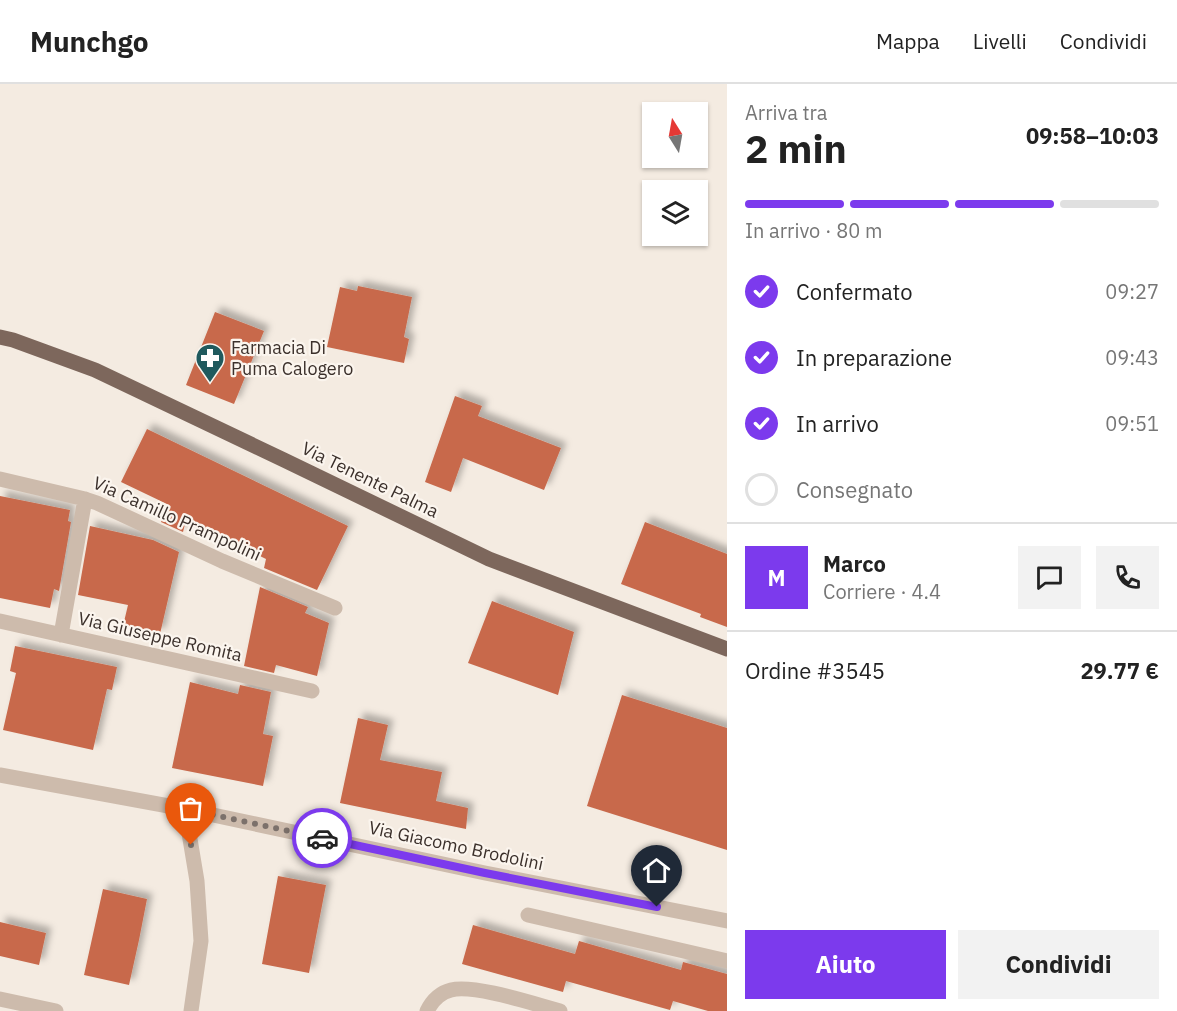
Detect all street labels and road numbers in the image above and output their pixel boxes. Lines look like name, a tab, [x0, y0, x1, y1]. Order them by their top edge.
street label: Via Tenente Palma	[298, 436, 443, 523]
street label: Via Camillo Prampolini	[90, 471, 265, 566]
street label: Via Giuseppe Romita	[76, 606, 245, 667]
street label: Via Giacomo Brodolini	[367, 816, 546, 875]

